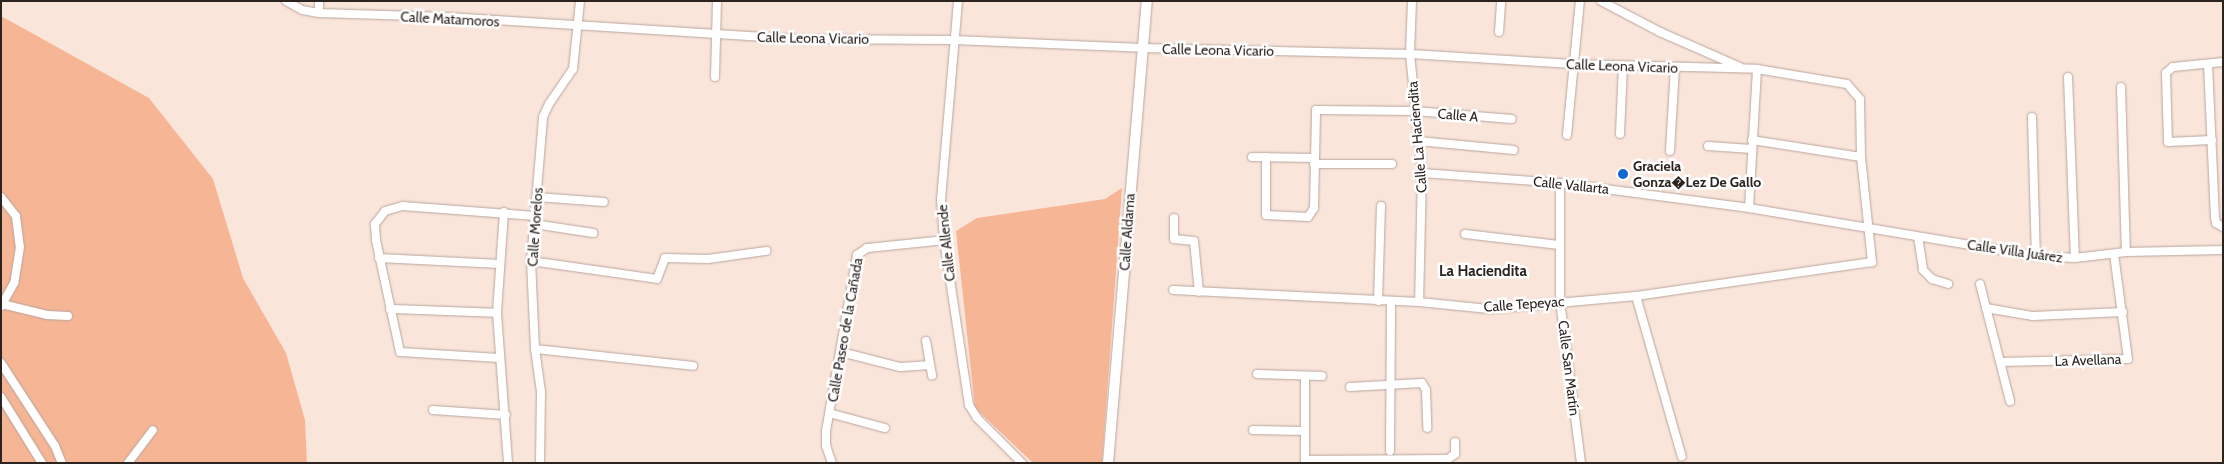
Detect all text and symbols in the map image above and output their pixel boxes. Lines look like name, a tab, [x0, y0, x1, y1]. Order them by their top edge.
street label: Calle Matamoros	[400, 8, 500, 30]
street label: Calle Leona Vicario	[757, 29, 869, 47]
street label: Calle Leona Vicario	[1162, 41, 1274, 59]
street label: Calle Leona Vicario	[1566, 56, 1678, 76]
street label: Calle La Haciendita	[1404, 80, 1430, 194]
street label: Calle A	[1437, 105, 1479, 125]
place label: Graciela Gonza�Lez De Gallo	[1633, 158, 1761, 190]
marker: Graciela Gonza�Lez De Gallo	[1617, 168, 1629, 180]
street label: Calle Vallarta	[1532, 173, 1610, 197]
street label: Calle Morelos	[524, 187, 546, 267]
street label: Calle Aldama	[1116, 193, 1138, 271]
street label: Calle Allende	[934, 204, 958, 282]
street label: Calle Villa Juárez	[1966, 236, 2064, 266]
street label: Calle Paseo de la Cañada	[824, 257, 866, 403]
district label: La Haciendita	[1439, 263, 1527, 281]
street label: Calle Tepeyac	[1483, 293, 1565, 315]
street label: Calle San Martín	[1555, 319, 1583, 417]
street label: La Avellana	[2054, 350, 2122, 370]

